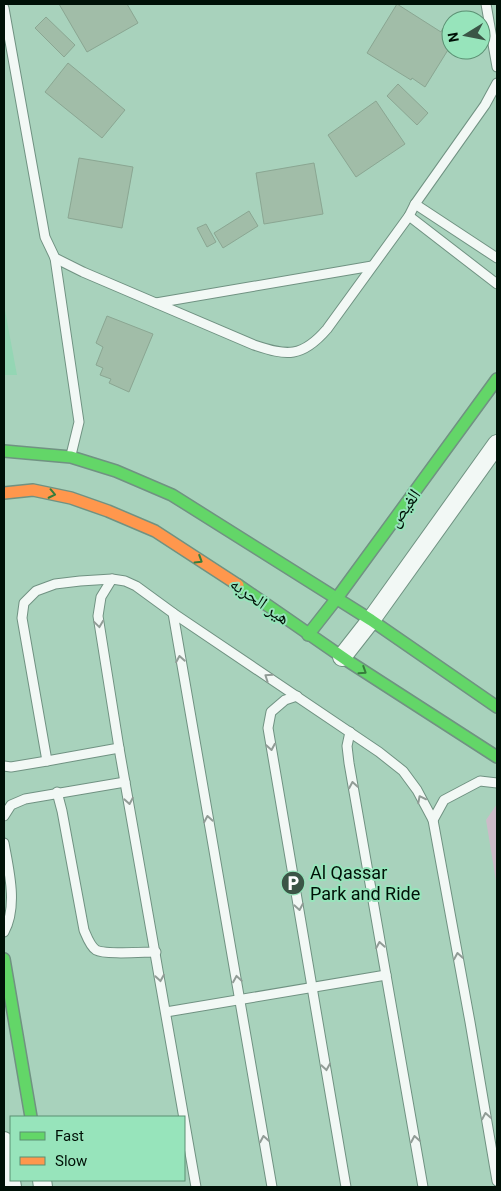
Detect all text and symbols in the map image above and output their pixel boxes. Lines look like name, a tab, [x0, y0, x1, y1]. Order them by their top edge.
north arrow	[441, 10, 491, 60]
text: N	[444, 31, 462, 44]
street label: الغيص	[383, 485, 425, 531]
one-way arrow	[48, 488, 56, 499]
one-way arrow	[194, 553, 203, 563]
street label: هير الحربه	[226, 573, 294, 629]
one-way arrow	[94, 619, 104, 628]
one-way arrow	[176, 655, 186, 663]
one-way arrow	[357, 664, 366, 674]
one-way arrow	[265, 674, 274, 683]
one-way arrow	[265, 742, 275, 751]
one-way arrow	[348, 780, 358, 789]
one-way arrow	[417, 795, 427, 804]
one-way arrow	[123, 797, 133, 806]
one-way arrow	[204, 815, 214, 823]
place label: Al Qassar Park and Ride	[310, 862, 420, 904]
parking icon: Al Qassar Park and Ride	[280, 870, 306, 896]
one-way arrow	[293, 902, 303, 911]
one-way arrow	[376, 940, 386, 949]
one-way arrow	[454, 952, 464, 960]
one-way arrow	[154, 975, 165, 983]
one-way arrow	[232, 975, 242, 983]
one-way arrow	[321, 1062, 331, 1071]
one-way arrow	[482, 1112, 492, 1121]
legend	[10, 1116, 185, 1181]
text: Fast	[55, 1127, 84, 1145]
one-way arrow	[259, 1135, 269, 1144]
one-way arrow	[410, 1135, 420, 1144]
text: Slow	[55, 1152, 87, 1170]

